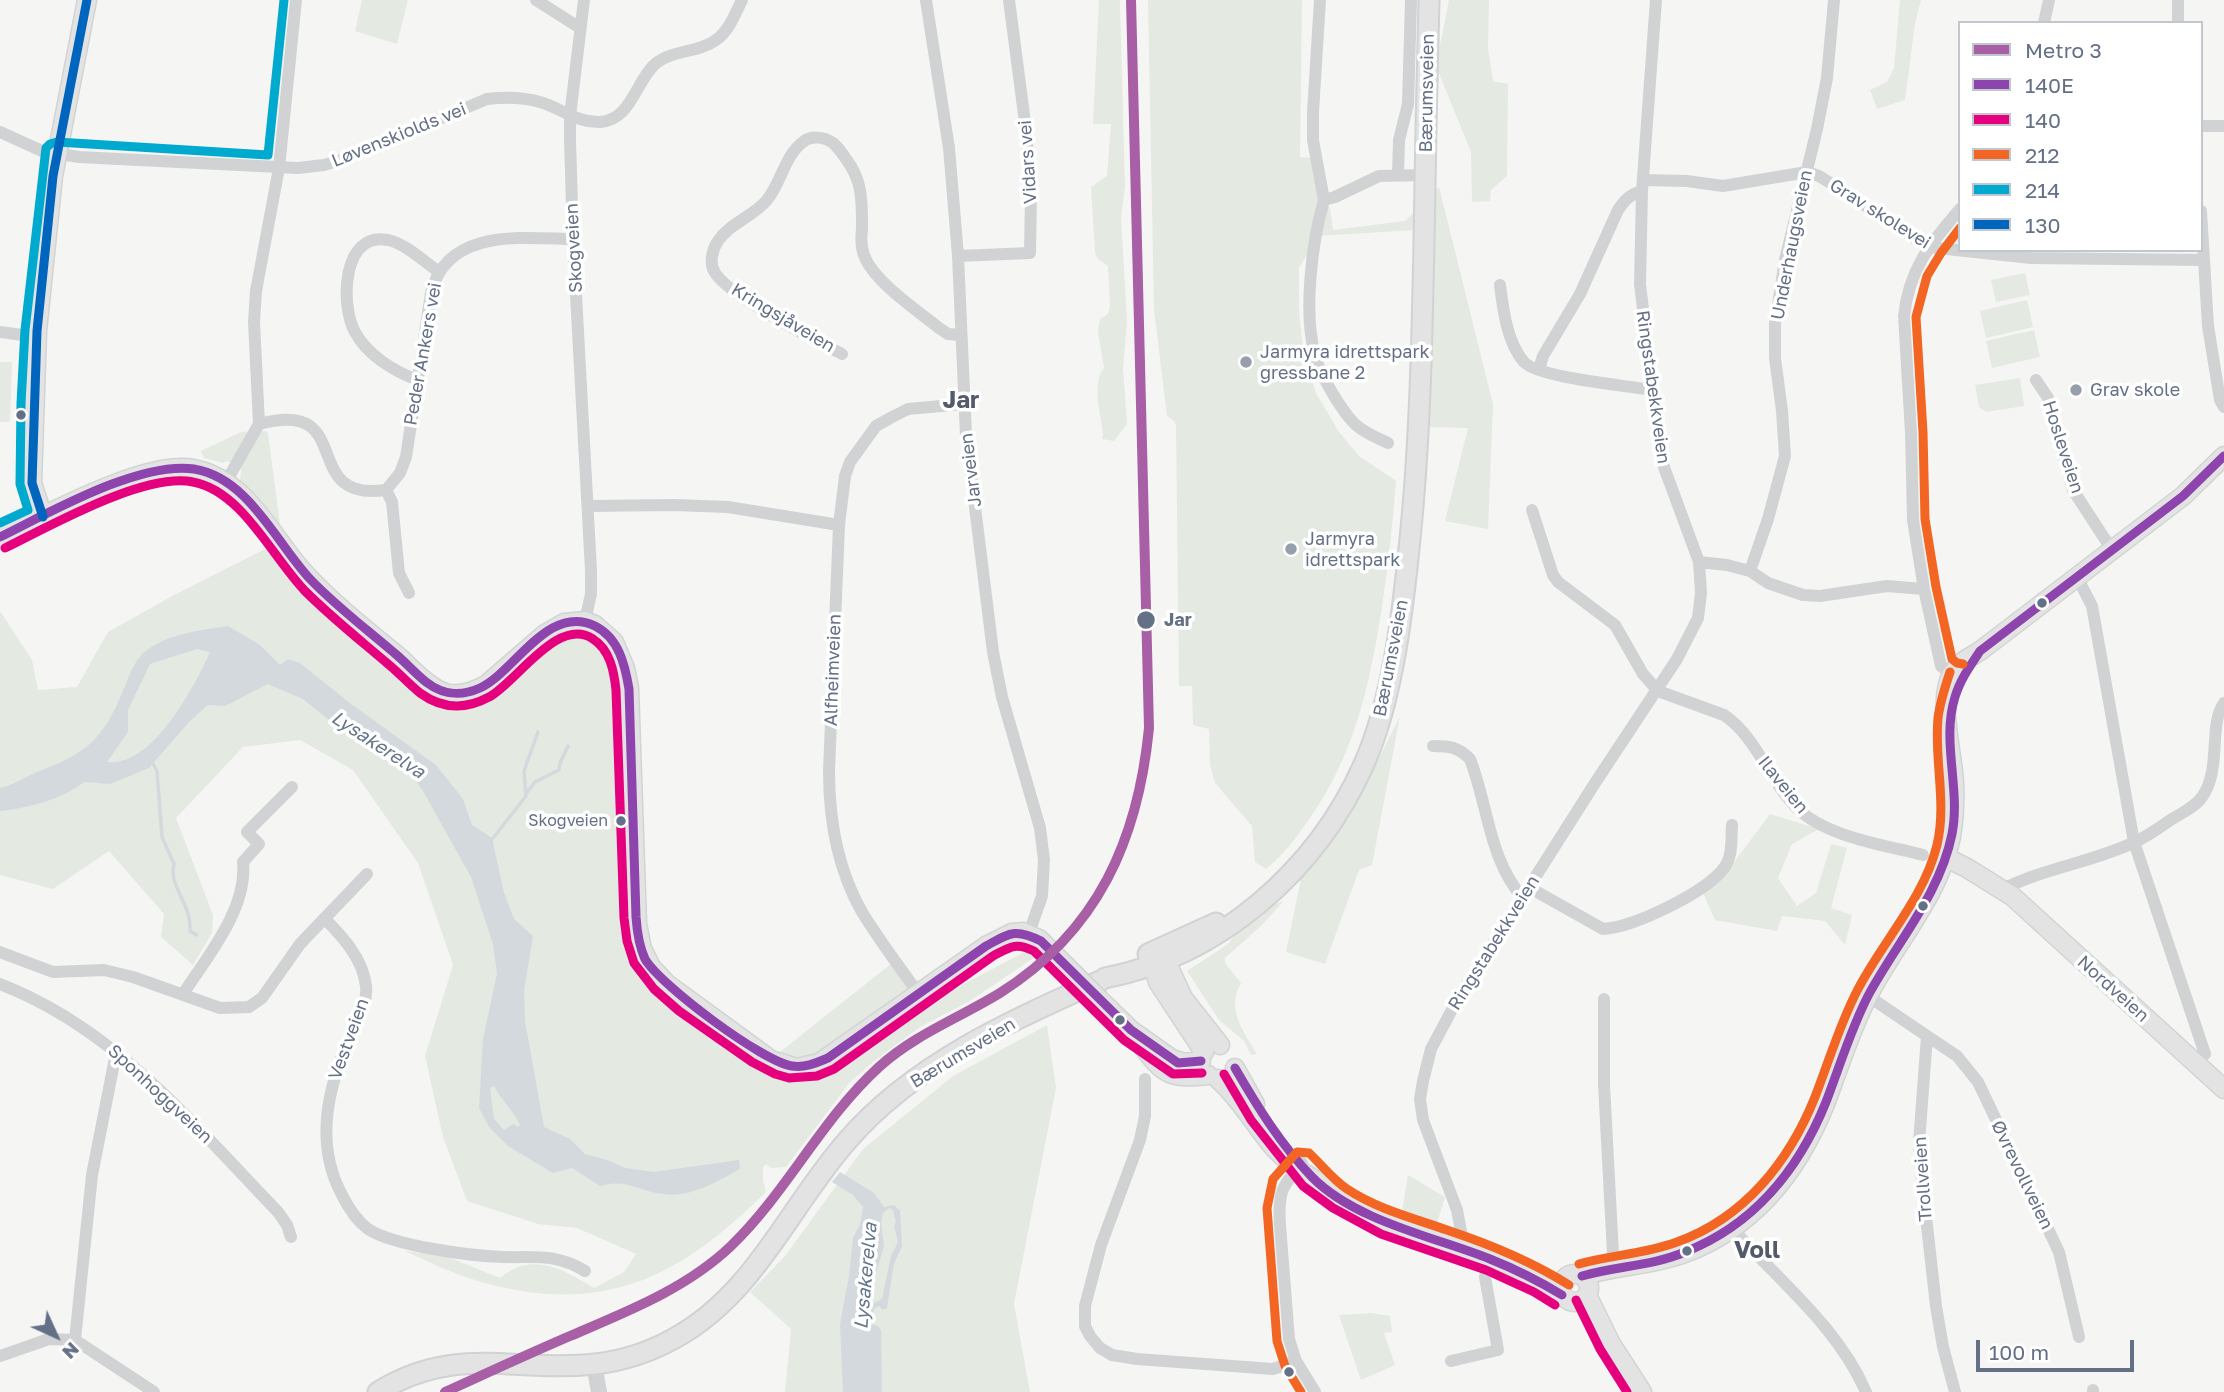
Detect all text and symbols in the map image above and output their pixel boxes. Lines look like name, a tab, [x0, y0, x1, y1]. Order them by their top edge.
legend	[1958, 21, 2203, 252]
street label: Bærumsveien	[1415, 33, 1439, 153]
text: Metro 3	[2025, 37, 2102, 63]
text: 140E	[2025, 72, 2074, 98]
street label: Løvenskiolds vei	[329, 98, 469, 172]
text: 140	[2025, 107, 2061, 133]
street label: Vidars vei	[1014, 119, 1042, 205]
text: 212	[2025, 142, 2060, 168]
street label: Underhaugsveien	[1767, 168, 1817, 322]
street label: Grav skolevei	[1826, 174, 1934, 254]
text: 214	[2025, 177, 2060, 203]
street label: Skogveien	[561, 203, 587, 293]
text: 130	[2025, 212, 2061, 238]
street label: Kringsjåveien	[727, 279, 839, 357]
street label: Peder Ankers vei	[400, 281, 446, 427]
street label: Ringstabekkveien	[1632, 309, 1674, 465]
place label: Jarmyra idrettspark gressbane 2	[1260, 341, 1430, 384]
marker: Jarmyra idrettspark gressbane 2	[1238, 354, 1254, 370]
place label: Grav skole	[2090, 379, 2180, 401]
marker: Grav skole	[2068, 382, 2084, 398]
district label: Jar	[943, 386, 979, 414]
street label: Hosleveien	[2038, 398, 2088, 496]
unlabelled marker	[14, 408, 28, 422]
street label: Jarveien	[956, 432, 986, 508]
place label: Jarmyra idrettspark	[1305, 528, 1400, 570]
marker: Jarmyra idrettspark	[1283, 541, 1299, 557]
unlabelled marker	[2035, 596, 2049, 610]
street label: Bærumsveien	[1369, 598, 1413, 718]
marker: Jar	[1135, 609, 1157, 631]
place label: Jar	[1164, 609, 1192, 631]
street label: Alfheimveien	[820, 614, 846, 726]
water label: Lysakerelva	[327, 706, 429, 784]
street label: Ilaveien	[1753, 752, 1813, 818]
place label: Skogveien	[528, 811, 608, 831]
marker: Skogveien	[614, 814, 628, 828]
street label: Ringstabekkveien	[1444, 872, 1544, 1014]
unlabelled marker	[1916, 899, 1930, 913]
street label: Nordveien	[2073, 951, 2153, 1027]
street label: Vestveien	[324, 995, 374, 1083]
street label: Bærumsveien	[907, 1013, 1019, 1093]
unlabelled marker	[1113, 1013, 1127, 1027]
street label: Sponhoggveien	[103, 1040, 217, 1148]
street label: Øvrevollveien	[1986, 1117, 2058, 1233]
street label: Trollveien	[1909, 1136, 1937, 1222]
water label: Lysakerelva	[850, 1222, 882, 1330]
district label: Voll	[1734, 1236, 1780, 1264]
unlabelled marker	[1680, 1244, 1694, 1258]
north arrow	[21, 1301, 91, 1371]
scale bar	[1979, 1326, 2136, 1370]
text: N	[58, 1338, 84, 1364]
text: 100 m	[1989, 1339, 2049, 1365]
unlabelled marker	[1282, 1365, 1296, 1379]

